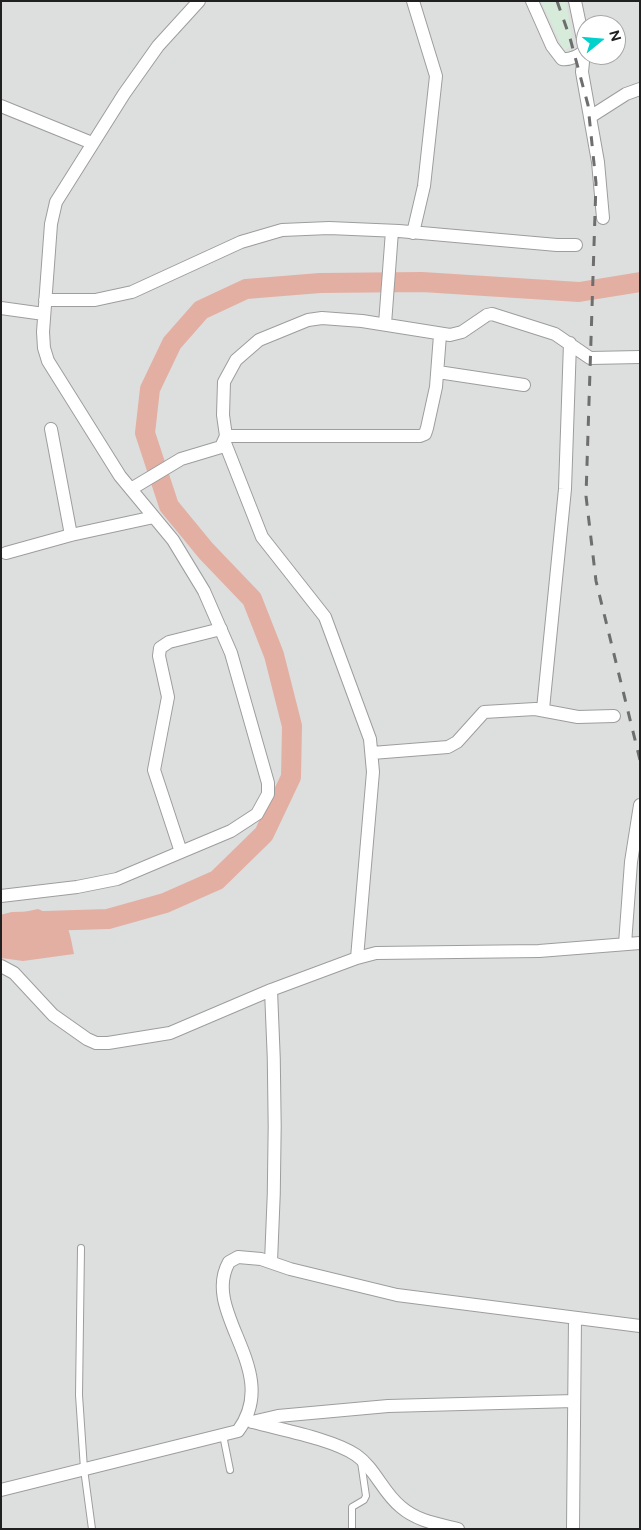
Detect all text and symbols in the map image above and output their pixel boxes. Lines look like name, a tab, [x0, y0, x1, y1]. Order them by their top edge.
north arrow	[576, 15, 626, 65]
text: N	[605, 28, 625, 43]

